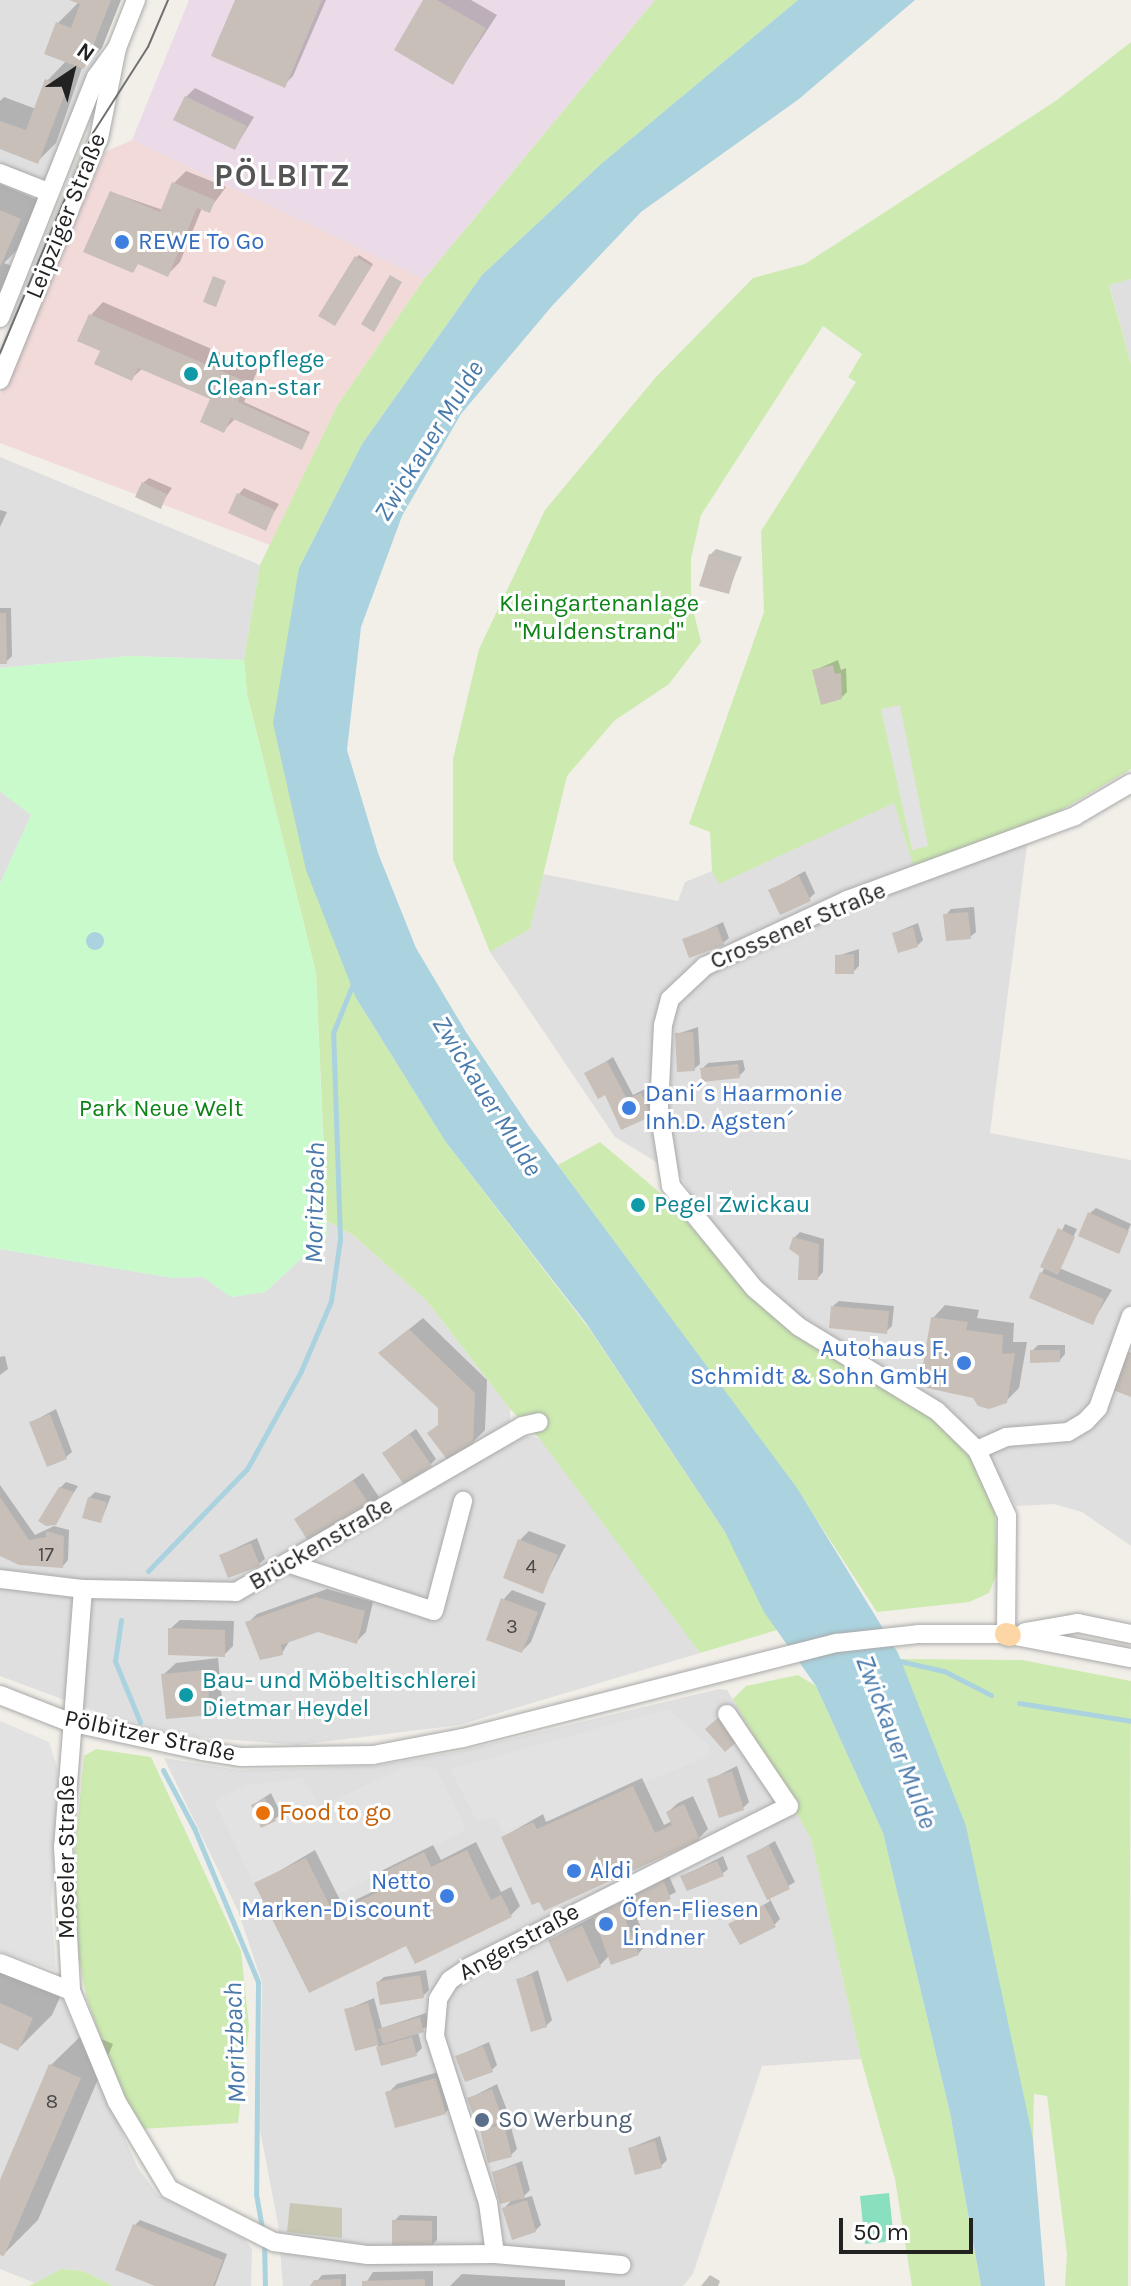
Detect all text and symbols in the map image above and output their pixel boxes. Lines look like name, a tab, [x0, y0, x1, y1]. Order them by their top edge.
north arrow	[32, 32, 112, 112]
text: N	[72, 37, 100, 68]
street label: Leipziger Straße	[20, 129, 112, 303]
district label: PÖLBITZ	[214, 157, 352, 195]
place label: REWE To Go	[138, 228, 264, 256]
marker: REWE To Go	[113, 233, 131, 251]
place label: Autopflege Clean-star	[207, 346, 325, 402]
water label: Zwickauer Mulde	[367, 355, 491, 527]
marker: Autopflege Clean-star	[182, 365, 200, 383]
park label: Kleingartenanlage "Muldenstrand"	[499, 590, 699, 646]
street label: Crossener Straße	[706, 876, 890, 976]
water label: Zwickauer Mulde	[425, 1010, 549, 1182]
place label: Dani´s Haarmonie Inh.D. Agsten´	[645, 1080, 842, 1136]
park label: Park Neue Welt	[79, 1095, 243, 1123]
marker: Dani´s Haarmonie Inh.D. Agsten´	[620, 1099, 638, 1117]
water label: Moritzbach	[298, 1142, 332, 1264]
place label: Pegel Zwickau	[654, 1191, 810, 1219]
marker: Pegel Zwickau	[629, 1196, 647, 1214]
place label: Autohaus F. Schmidt & Sohn GmbH	[690, 1335, 948, 1391]
marker: Autohaus F. Schmidt & Sohn GmbH	[955, 1354, 973, 1372]
street label: Brückenstraße	[244, 1491, 398, 1597]
house number: 17	[38, 1542, 54, 1566]
house number: 4	[525, 1554, 537, 1578]
house number: 3	[506, 1614, 518, 1638]
water label: Zwickauer Mulde	[849, 1651, 943, 1833]
place label: Bau- und Möbeltischlerei Dietmar Heydel	[202, 1667, 477, 1723]
marker: Bau- und Möbeltischlerei Dietmar Heydel	[177, 1686, 195, 1704]
street label: Pölbitzer Straße	[62, 1704, 238, 1768]
street label: Moseler Straße	[53, 1775, 81, 1939]
place label: Food to go	[279, 1799, 392, 1827]
marker: Food to go	[254, 1804, 272, 1822]
place label: Aldi	[590, 1857, 632, 1885]
marker: Aldi	[565, 1862, 583, 1880]
place label: Netto Marken-Discount	[241, 1868, 431, 1924]
marker: Netto Marken-Discount	[438, 1887, 456, 1905]
place label: Öfen-Fliesen Lindner	[622, 1896, 759, 1952]
street label: Angerstraße	[454, 1897, 584, 1987]
marker: Öfen-Fliesen Lindner	[597, 1915, 615, 1933]
water label: Moritzbach	[217, 1982, 253, 2104]
house number: 8	[46, 2089, 58, 2113]
place label: SO Werbung	[498, 2106, 632, 2134]
marker: SO Werbung	[473, 2111, 491, 2129]
scale bar	[843, 2202, 977, 2252]
text: 50 m	[853, 2218, 909, 2246]

